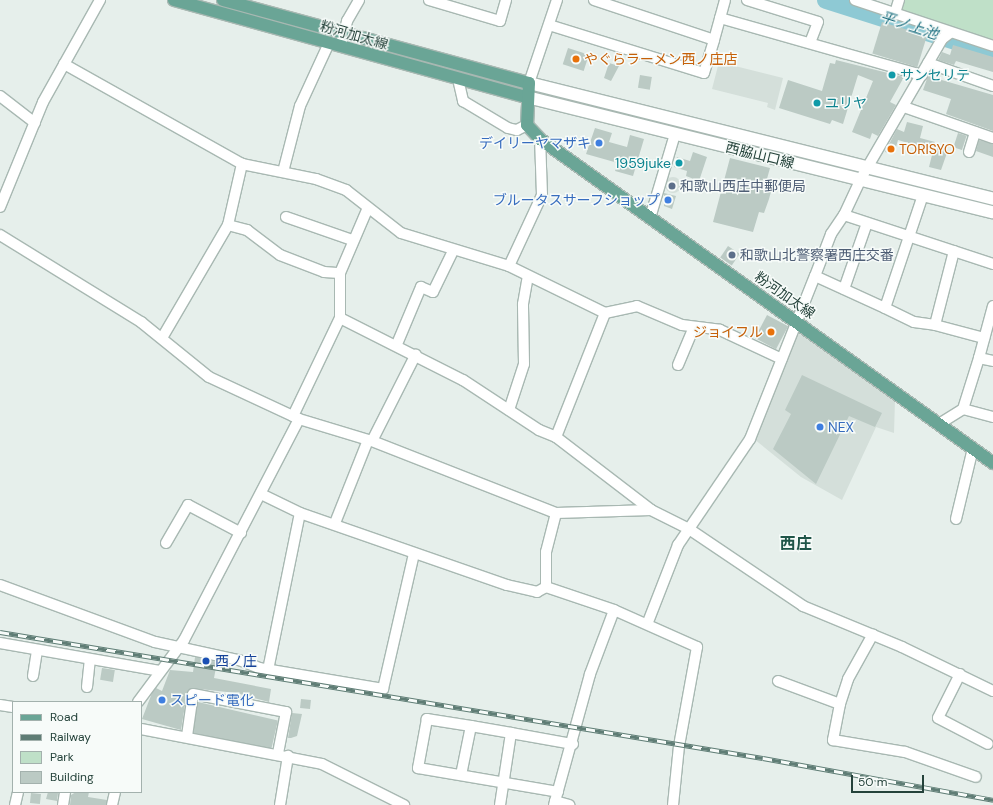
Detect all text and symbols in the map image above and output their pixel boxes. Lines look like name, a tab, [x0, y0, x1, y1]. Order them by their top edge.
water label: 平ノ上池	[878, 8, 940, 44]
street label: 粉河加太線	[318, 17, 390, 53]
place label: やぐらラーメン西ノ庄店	[584, 51, 738, 67]
marker: やぐらラーメン西ノ庄店	[571, 54, 581, 64]
place label: サンセリテ	[900, 67, 970, 83]
marker: サンセリテ	[887, 70, 897, 80]
place label: ユリヤ	[825, 95, 867, 111]
marker: ユリヤ	[812, 98, 822, 108]
place label: デイリーヤマザキ	[479, 135, 591, 151]
marker: デイリーヤマザキ	[594, 138, 604, 148]
street label: 西脇山口線	[724, 138, 796, 172]
place label: TORISYO	[899, 141, 955, 157]
marker: TORISYO	[886, 144, 896, 154]
place label: 1959juke	[615, 155, 671, 171]
marker: 1959juke	[674, 158, 684, 168]
place label: 和歌山西庄中郵便局	[680, 178, 806, 194]
marker: 和歌山西庄中郵便局	[667, 181, 677, 191]
place label: ブルータスサーフショップ	[492, 192, 660, 208]
marker: ブルータスサーフショップ	[663, 195, 673, 205]
place label: 和歌山北警察署西庄交番	[740, 247, 894, 263]
marker: 和歌山北警察署西庄交番	[727, 250, 737, 260]
street label: 粉河加太線	[752, 268, 818, 322]
place label: ジョイフル	[693, 324, 763, 340]
marker: ジョイフル	[766, 327, 776, 337]
place label: NEX	[828, 419, 854, 435]
marker: NEX	[815, 422, 825, 432]
district label: 西庄	[780, 534, 812, 554]
place label: 西ノ庄	[215, 653, 257, 669]
marker: 西ノ庄	[200, 655, 212, 667]
place label: スピード電化	[170, 692, 254, 708]
marker: スピード電化	[157, 695, 167, 705]
legend	[12, 701, 142, 793]
text: Road	[50, 709, 78, 725]
text: Railway	[50, 729, 91, 745]
text: Park	[50, 749, 74, 765]
scale bar	[853, 767, 926, 793]
text: Building	[50, 769, 94, 785]
text: 50 m	[858, 774, 887, 790]

